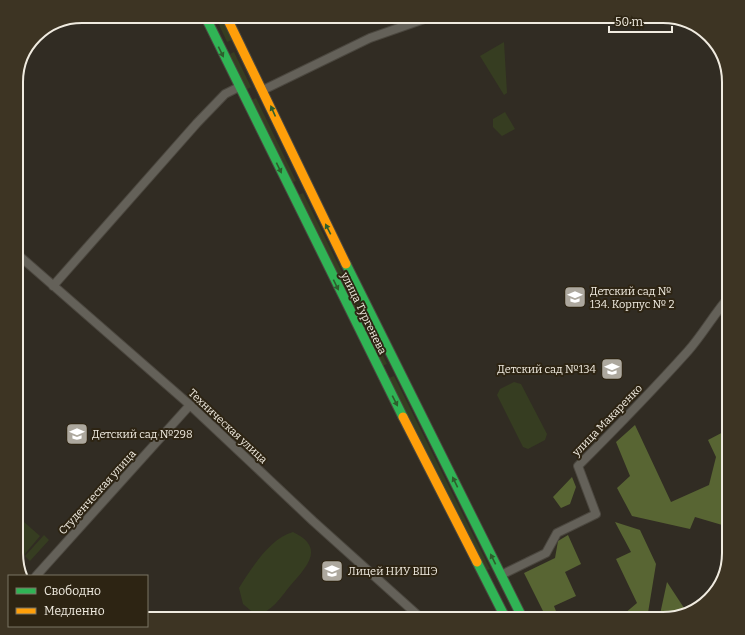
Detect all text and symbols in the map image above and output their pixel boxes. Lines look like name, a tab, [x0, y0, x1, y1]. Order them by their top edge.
scale bar	[609, 8, 672, 34]
text: 50 m	[615, 15, 644, 29]
one-way arrow	[218, 46, 224, 57]
one-way arrow	[270, 105, 276, 116]
one-way arrow	[276, 162, 282, 174]
one-way arrow	[325, 223, 331, 234]
street label: улица Тургенева	[338, 269, 389, 356]
one-way arrow	[333, 279, 340, 290]
school or university icon: Детский сад № 134. Корпус № 2	[562, 284, 588, 310]
place label: Детский сад № 134. Корпус № 2	[590, 285, 675, 311]
school or university icon: Детский сад №134	[599, 356, 625, 382]
place label: Детский сад №134	[497, 363, 597, 376]
street label: улица Макаренко	[569, 382, 645, 460]
street label: Техническая улица	[186, 387, 270, 466]
one-way arrow	[391, 395, 398, 407]
school or university icon: Детский сад №298	[64, 421, 90, 447]
place label: Детский сад №298	[92, 428, 193, 441]
street label: Студенческая улица	[56, 447, 139, 537]
one-way arrow	[452, 477, 458, 488]
one-way arrow	[490, 553, 496, 565]
school or university icon: Лицей НИУ ВШЭ	[319, 558, 345, 584]
place label: Лицей НИУ ВШЭ	[348, 565, 438, 578]
legend	[8, 575, 148, 627]
text: Свободно	[44, 584, 101, 598]
text: Медленно	[44, 604, 105, 618]

